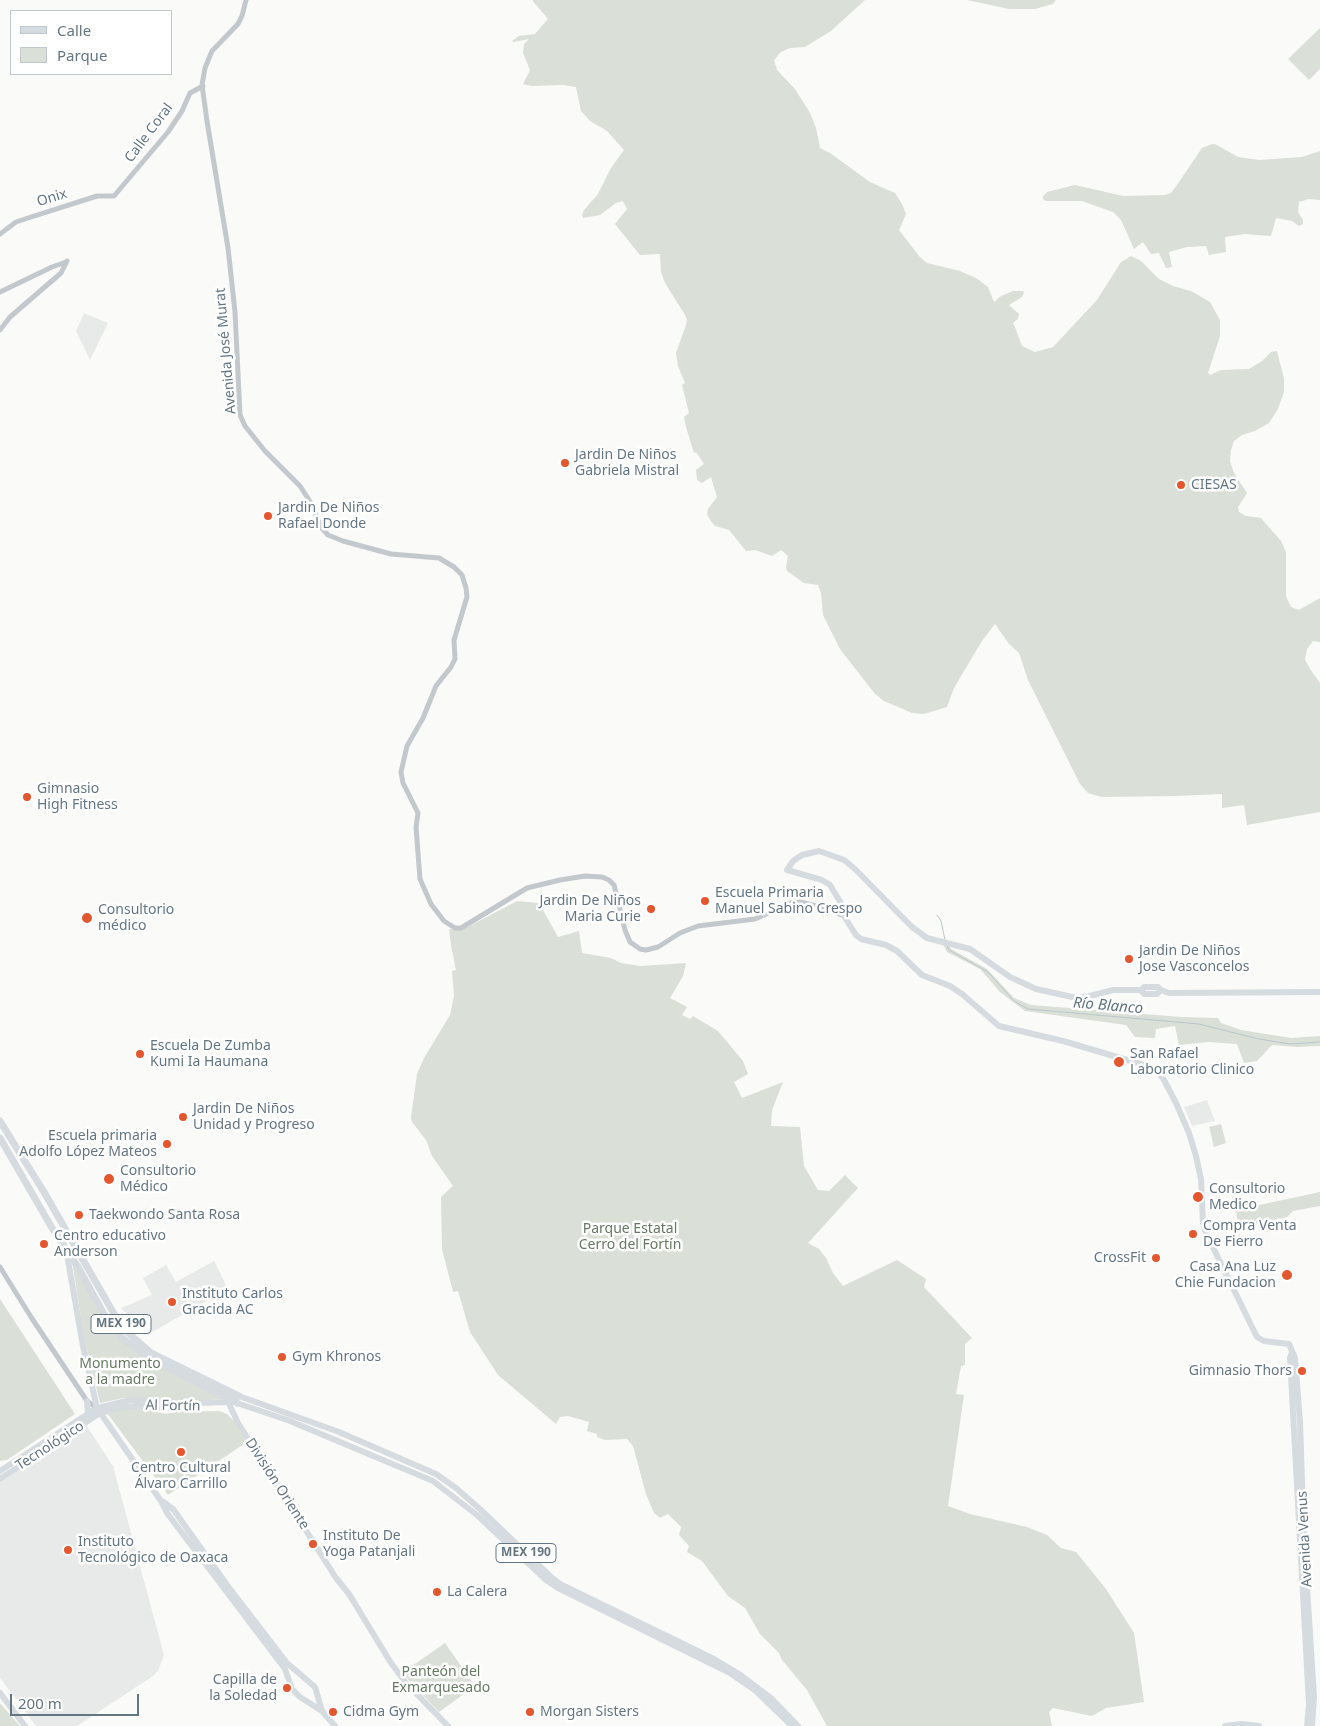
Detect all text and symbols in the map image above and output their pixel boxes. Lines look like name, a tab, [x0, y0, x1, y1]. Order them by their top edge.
legend	[10, 10, 172, 75]
text: Calle	[57, 20, 91, 40]
text: Parque	[57, 45, 107, 65]
street label: Calle Coral	[121, 100, 177, 166]
street label: Onix	[35, 185, 69, 211]
street label: Avenida José Murat	[212, 287, 240, 415]
place label: Jardin De Niños Gabriela Mistral	[575, 447, 679, 480]
marker: Jardin De Niños Gabriela Mistral	[559, 457, 571, 469]
place label: CIESAS	[1191, 477, 1237, 493]
marker: CIESAS	[1175, 479, 1187, 491]
place label: Jardin De Niños Rafael Donde	[278, 500, 380, 532]
marker: Jardin De Niños Rafael Donde	[262, 510, 274, 522]
place label: Gimnasio High Fitness	[37, 781, 118, 814]
marker: Gimnasio High Fitness	[21, 791, 33, 803]
place label: Escuela Primaria Manuel Sabino Crespo	[715, 885, 863, 918]
place label: Jardin De Niños Maria Curie	[539, 893, 641, 926]
marker: Escuela Primaria Manuel Sabino Crespo	[699, 895, 711, 907]
place label: Consultorio médico	[98, 902, 174, 934]
marker: Jardin De Niños Maria Curie	[645, 903, 657, 915]
marker: Consultorio médico	[80, 911, 94, 925]
place label: Jardin De Niños Jose Vasconcelos	[1139, 943, 1249, 976]
marker: Jardin De Niños Jose Vasconcelos	[1123, 953, 1135, 965]
water label: Río Blanco	[1072, 994, 1144, 1018]
place label: Escuela De Zumba Kumi Ia Haumana	[150, 1038, 271, 1070]
place label: San Rafael Laboratorio Clinico	[1130, 1046, 1254, 1078]
marker: Escuela De Zumba Kumi Ia Haumana	[134, 1048, 146, 1060]
marker: San Rafael Laboratorio Clinico	[1112, 1055, 1126, 1069]
place label: Jardin De Niños Unidad y Progreso	[193, 1101, 315, 1134]
marker: Jardin De Niños Unidad y Progreso	[177, 1111, 189, 1123]
place label: Escuela primaria Adolfo López Mateos	[19, 1128, 157, 1160]
marker: Escuela primaria Adolfo López Mateos	[161, 1138, 173, 1150]
place label: Consultorio Médico	[120, 1163, 196, 1196]
marker: Consultorio Médico	[102, 1172, 116, 1186]
place label: Consultorio Medico	[1209, 1181, 1285, 1214]
marker: Consultorio Medico	[1191, 1190, 1205, 1204]
place label: Taekwondo Santa Rosa	[89, 1207, 240, 1223]
marker: Taekwondo Santa Rosa	[73, 1209, 85, 1221]
place label: Compra Venta De Fierro	[1203, 1218, 1297, 1250]
park label: Parque Estatal Cerro del Fortín	[579, 1221, 681, 1254]
place label: Centro educativo Anderson	[54, 1228, 166, 1260]
marker: Compra Venta De Fierro	[1187, 1228, 1199, 1240]
marker: Centro educativo Anderson	[38, 1238, 50, 1250]
place label: CrossFit	[1094, 1250, 1146, 1266]
marker: CrossFit	[1150, 1252, 1162, 1264]
place label: Casa Ana Luz Chie Fundacion	[1175, 1259, 1276, 1292]
marker: Casa Ana Luz Chie Fundacion	[1280, 1268, 1294, 1282]
place label: Instituto Carlos Gracida AC	[182, 1286, 283, 1318]
marker: Instituto Carlos Gracida AC	[166, 1296, 178, 1308]
road number: MEX 190	[91, 1315, 151, 1334]
place label: Gym Khronos	[292, 1349, 381, 1365]
marker: Gym Khronos	[276, 1351, 288, 1363]
park label: Monumento a la madre	[79, 1356, 161, 1388]
place label: Gimnasio Thors	[1189, 1363, 1292, 1379]
marker: Gimnasio Thors	[1296, 1365, 1308, 1377]
street label: Al Fortín	[145, 1397, 201, 1415]
street label: Tecnológico	[13, 1418, 87, 1474]
street label: División Oriente	[241, 1435, 313, 1533]
marker: Centro Cultural Álvaro Carrillo	[175, 1446, 187, 1458]
place label: Centro Cultural Álvaro Carrillo	[131, 1460, 231, 1492]
street label: Avenida Venus	[1294, 1490, 1316, 1588]
place label: Instituto De Yoga Patanjali	[323, 1528, 415, 1560]
place label: Instituto Tecnológico de Oaxaca	[78, 1534, 228, 1566]
marker: Instituto De Yoga Patanjali	[307, 1538, 319, 1550]
marker: Instituto Tecnológico de Oaxaca	[62, 1544, 74, 1556]
road number: MEX 190	[496, 1544, 556, 1562]
place label: La Calera	[447, 1584, 507, 1600]
marker: La Calera	[431, 1586, 443, 1598]
park label: Panteón del Exmarquesado	[392, 1664, 490, 1696]
place label: Capilla de la Soledad	[209, 1672, 277, 1704]
marker: Capilla de la Soledad	[281, 1682, 293, 1694]
scale bar	[12, 1684, 141, 1716]
text: 200 m	[18, 1693, 62, 1713]
place label: Cidma Gym	[343, 1704, 419, 1720]
place label: Morgan Sisters	[540, 1704, 639, 1720]
marker: Cidma Gym	[327, 1706, 339, 1718]
marker: Morgan Sisters	[524, 1706, 536, 1718]

